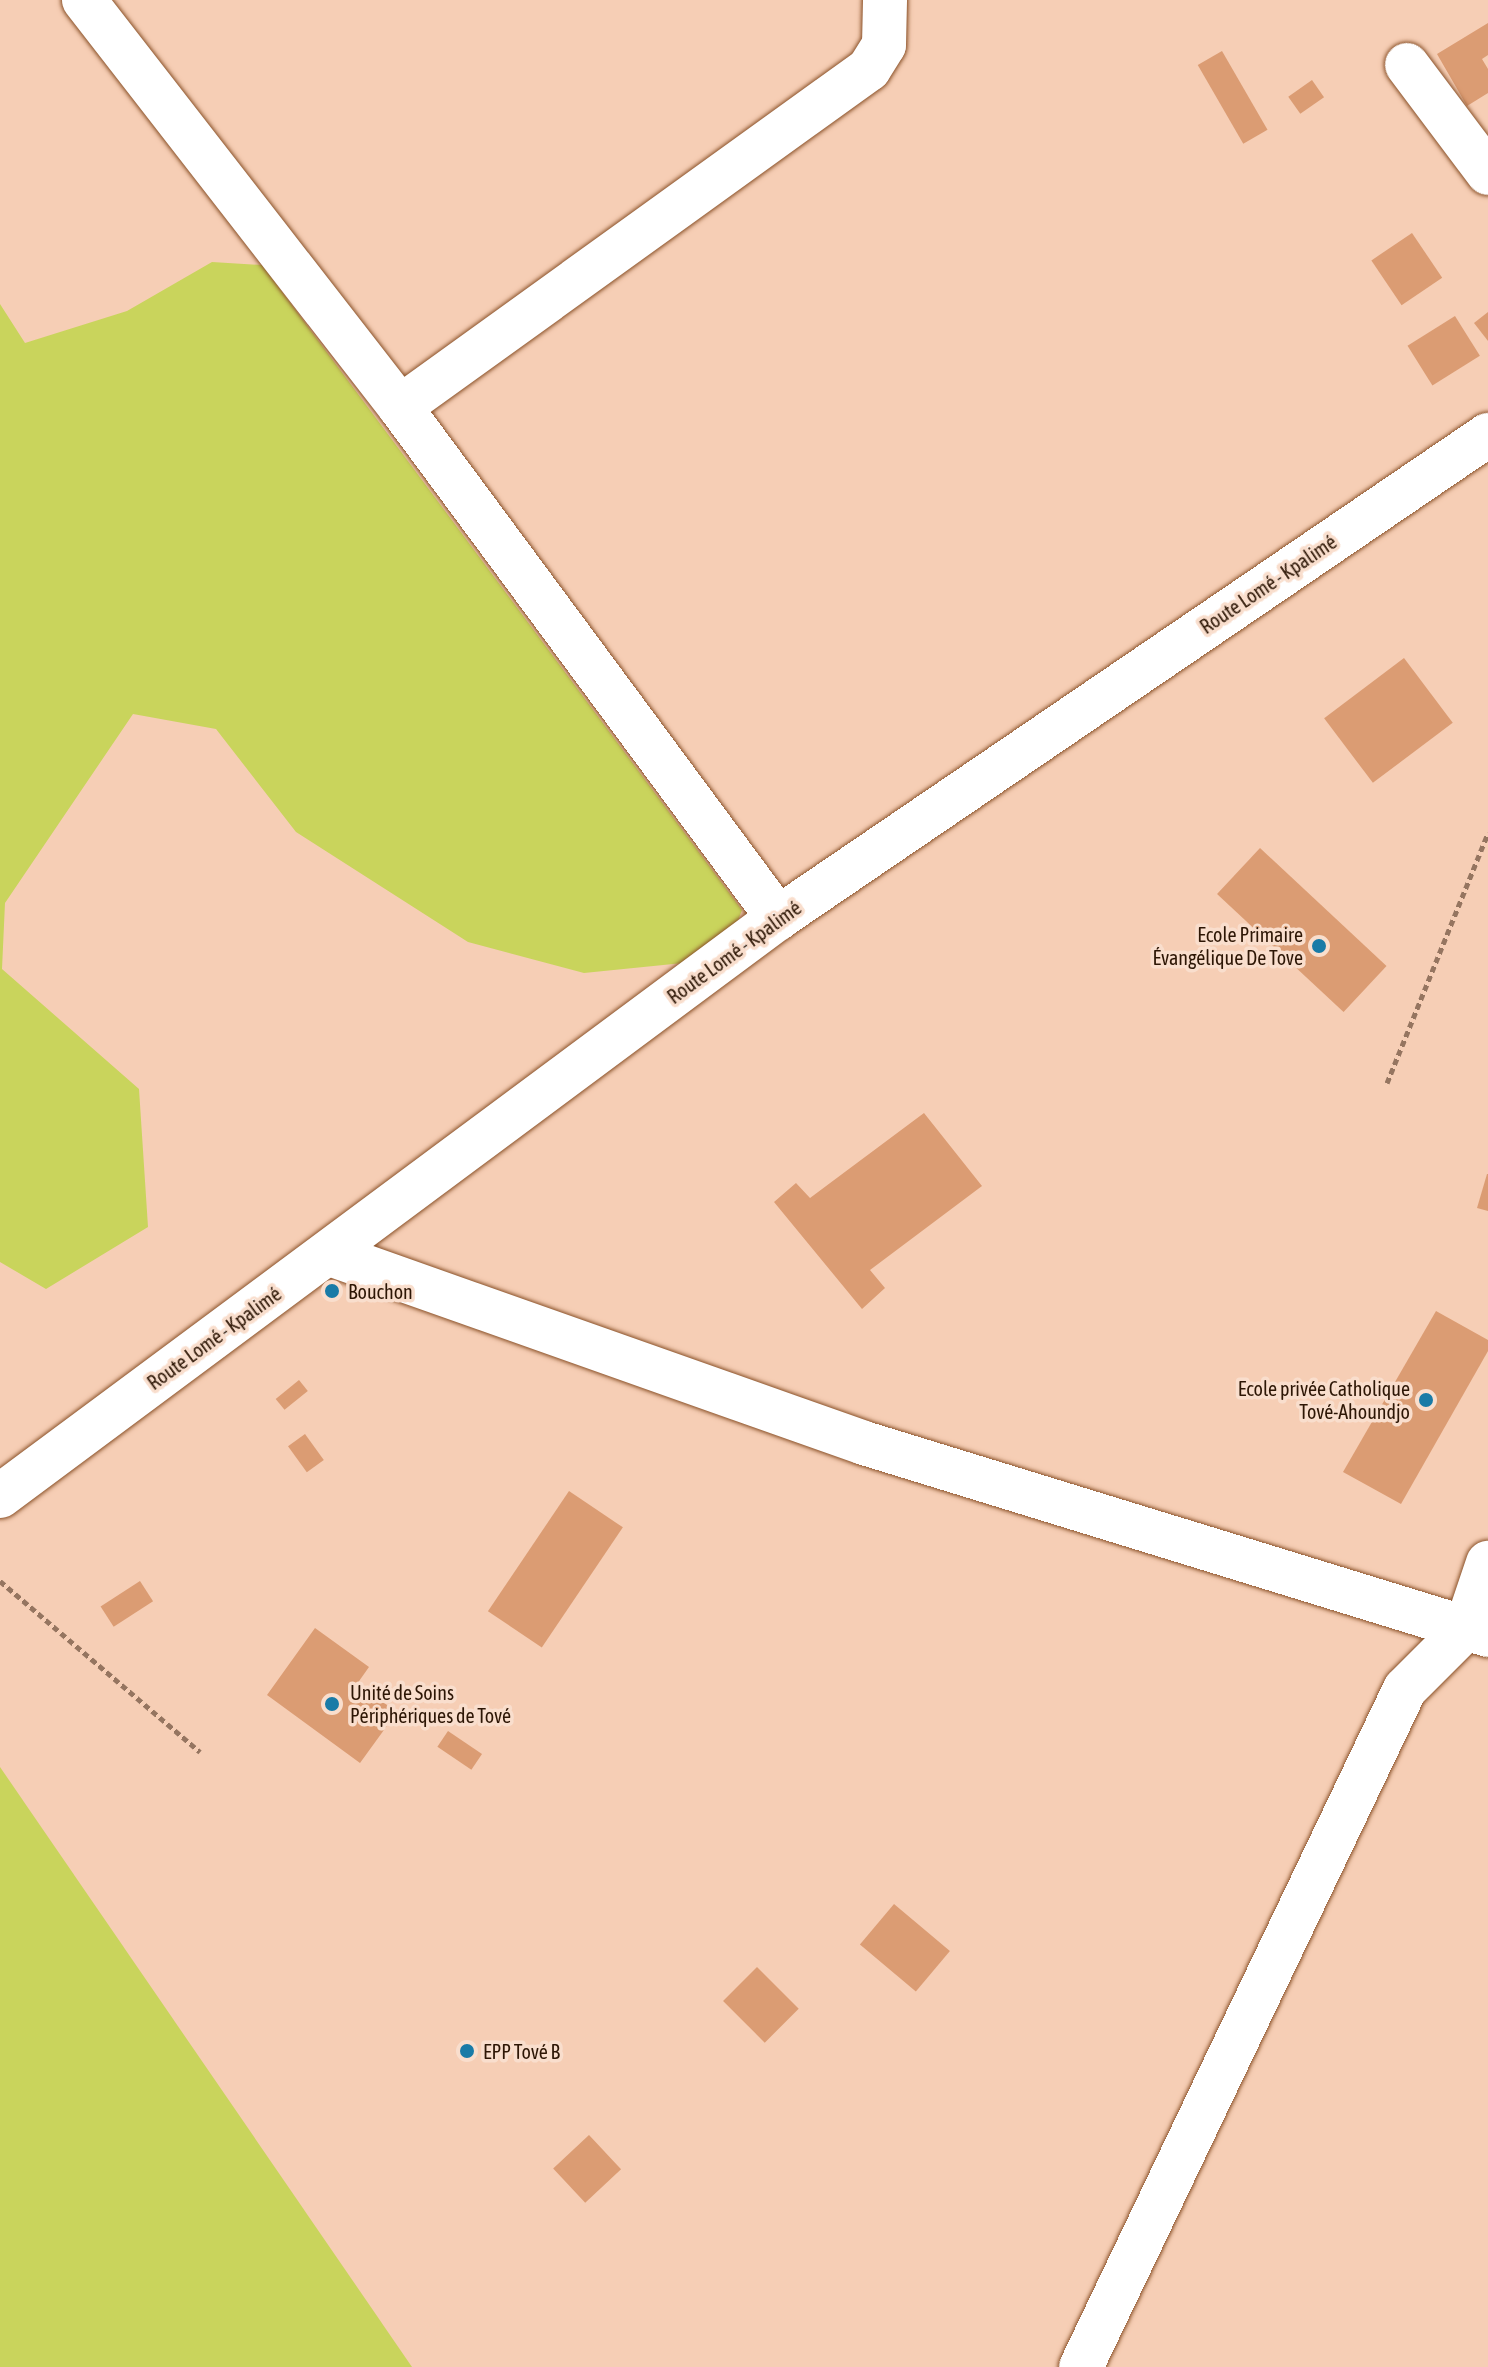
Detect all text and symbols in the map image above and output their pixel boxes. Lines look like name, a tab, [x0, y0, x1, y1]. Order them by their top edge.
street label: Route Lomé - Kpalimé	[1195, 529, 1341, 639]
street label: Route Lomé - Kpalimé	[662, 895, 806, 1009]
place label: Ecole Primaire Évangélique De Tove	[1152, 922, 1303, 969]
marker: Ecole Primaire Évangélique De Tove	[1310, 937, 1328, 955]
place label: Bouchon	[348, 1279, 413, 1303]
street label: Route Lomé - Kpalimé	[142, 1281, 286, 1395]
marker: Bouchon	[323, 1282, 341, 1300]
place label: Ecole privée Catholique Tové-Ahoundjo	[1238, 1376, 1410, 1423]
marker: Ecole privée Catholique Tové-Ahoundjo	[1417, 1391, 1435, 1409]
place label: Unité de Soins Périphériques de Tové	[350, 1680, 511, 1727]
marker: Unité de Soins Périphériques de Tové	[321, 1693, 343, 1715]
place label: EPP Tové B	[483, 2039, 560, 2063]
marker: EPP Tové B	[458, 2042, 476, 2060]

